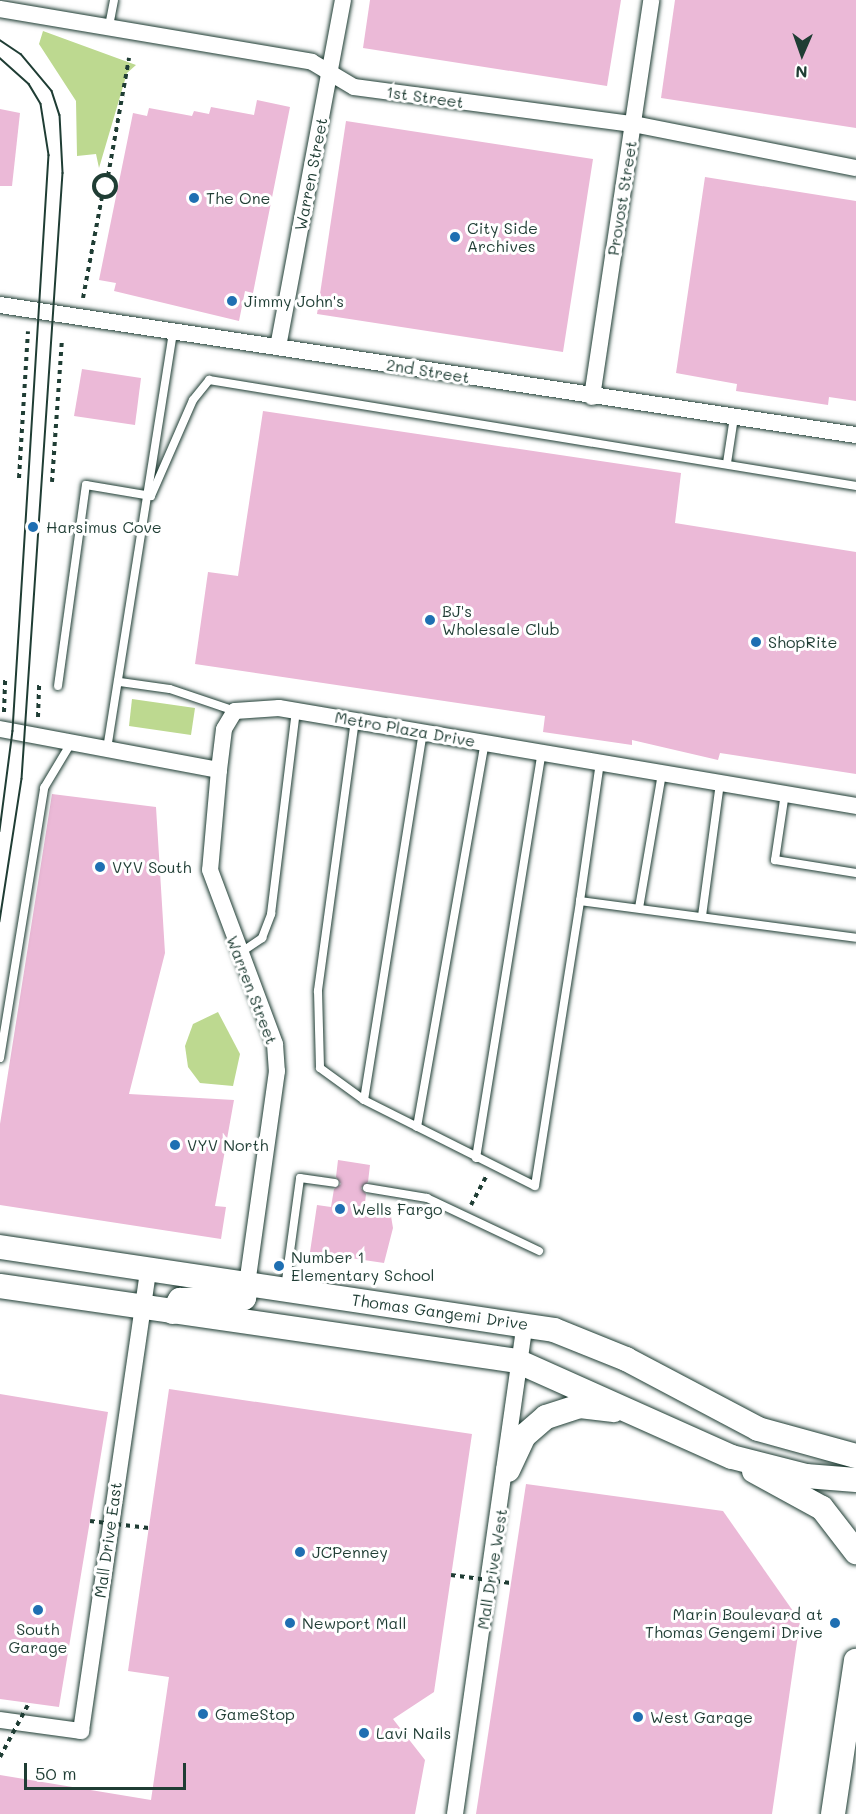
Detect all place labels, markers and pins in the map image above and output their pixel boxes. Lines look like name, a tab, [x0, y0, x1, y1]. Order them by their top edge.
place label: The One	[206, 188, 270, 208]
marker: The One	[187, 191, 201, 205]
place label: City Side Archives	[467, 218, 538, 256]
marker: City Side Archives	[448, 230, 462, 244]
place label: Jimmy John's	[244, 291, 344, 311]
marker: Jimmy John's	[225, 294, 239, 308]
place label: Harsimus Cove	[46, 517, 162, 537]
marker: Harsimus Cove	[24, 518, 42, 536]
place label: BJ's Wholesale Club	[442, 601, 560, 639]
marker: BJ's Wholesale Club	[423, 613, 437, 627]
place label: ShopRite	[768, 632, 837, 652]
marker: ShopRite	[749, 635, 763, 649]
place label: VYV South	[112, 857, 191, 877]
marker: VYV South	[93, 860, 107, 874]
place label: VYV North	[187, 1135, 269, 1155]
marker: VYV North	[168, 1138, 182, 1152]
place label: Wells Fargo	[352, 1199, 443, 1219]
marker: Wells Fargo	[333, 1202, 347, 1216]
place label: Number 1 Elementary School	[291, 1247, 435, 1285]
marker: Number 1 Elementary School	[272, 1259, 286, 1273]
place label: JCPenney	[312, 1542, 388, 1562]
marker: JCPenney	[293, 1545, 307, 1559]
marker: South Garage	[31, 1603, 45, 1617]
place label: Marin Boulevard at Thomas Gengemi Drive	[645, 1604, 823, 1642]
place label: Newport Mall	[302, 1613, 406, 1633]
marker: Newport Mall	[283, 1616, 297, 1630]
marker: Marin Boulevard at Thomas Gengemi Drive	[828, 1616, 842, 1630]
place label: South Garage	[8, 1619, 68, 1657]
place label: GameStop	[215, 1704, 295, 1724]
marker: GameStop	[196, 1707, 210, 1721]
place label: West Garage	[650, 1707, 753, 1727]
marker: West Garage	[631, 1710, 645, 1724]
place label: Lavi Nails	[376, 1723, 451, 1743]
marker: Lavi Nails	[357, 1726, 371, 1740]

